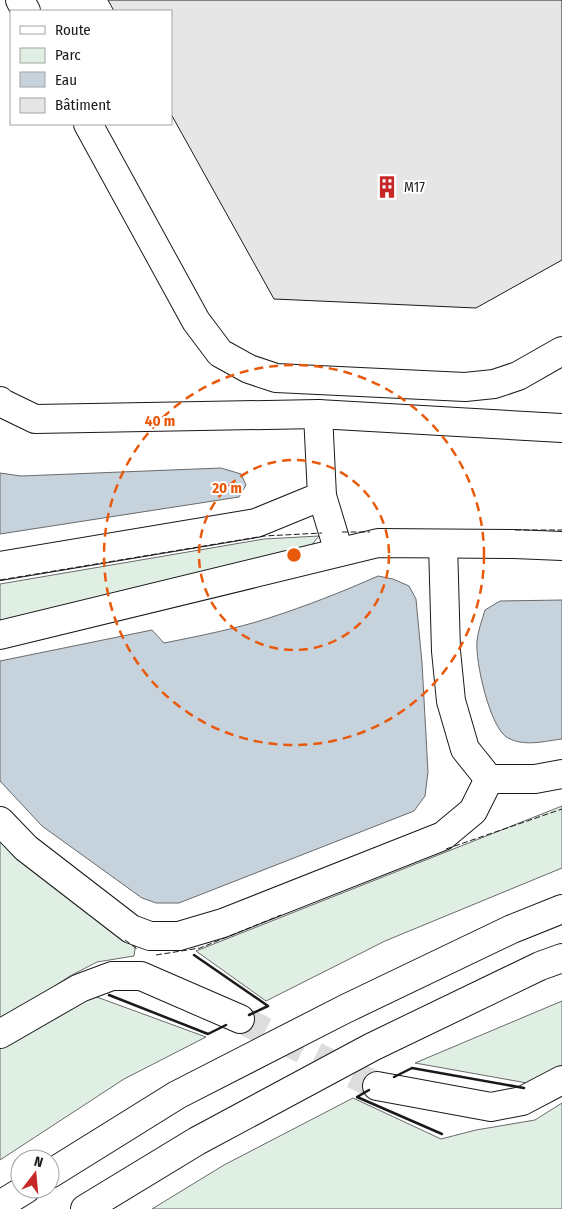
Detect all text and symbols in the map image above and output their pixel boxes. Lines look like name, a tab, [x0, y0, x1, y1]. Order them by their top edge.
legend	[10, 10, 172, 125]
text: Route	[55, 21, 91, 39]
text: Parc	[55, 46, 81, 64]
text: Eau	[55, 71, 77, 89]
text: Bâtiment	[55, 96, 111, 114]
building icon: M17	[374, 174, 400, 200]
place label: M17	[404, 179, 425, 196]
text: 40 m	[145, 412, 175, 430]
text: 20 m	[211, 479, 242, 497]
centre of rings	[285, 546, 303, 564]
north arrow	[10, 1149, 60, 1199]
text: N	[32, 1153, 45, 1171]

